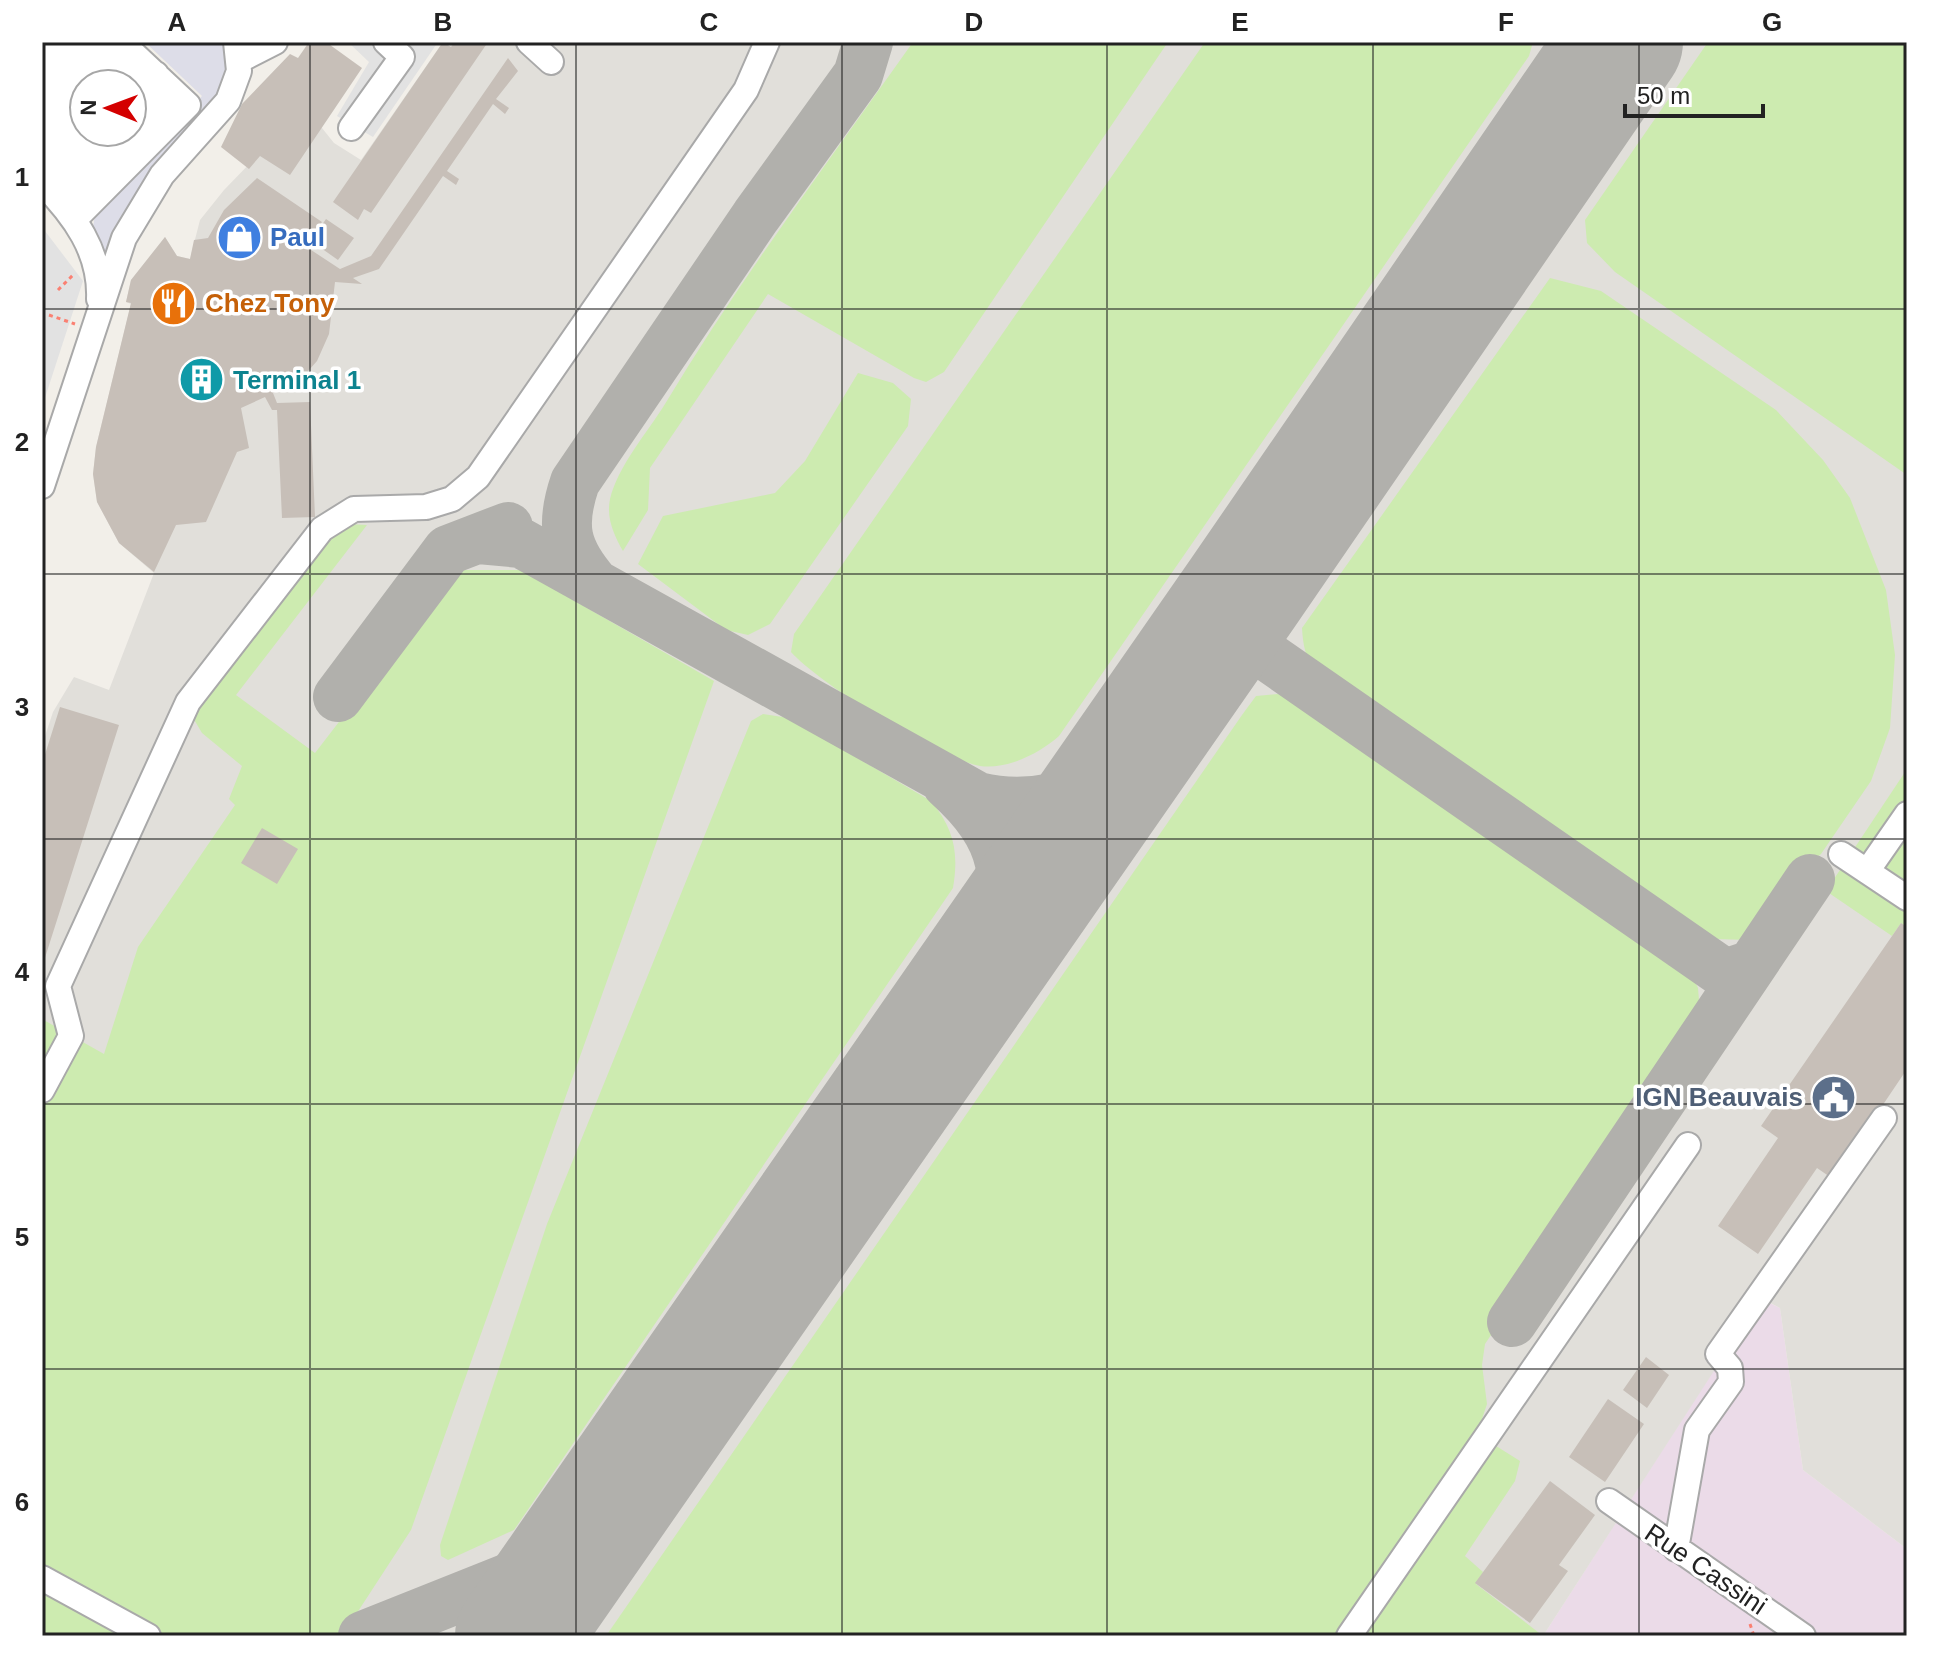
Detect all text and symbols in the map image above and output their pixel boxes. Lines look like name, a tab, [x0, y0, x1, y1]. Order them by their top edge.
text: A	[168, 7, 187, 37]
text: B	[434, 7, 452, 37]
text: C	[700, 7, 719, 37]
text: D	[965, 7, 983, 37]
text: E	[1231, 7, 1249, 37]
text: F	[1498, 7, 1514, 37]
text: G	[1762, 7, 1782, 37]
north arrow	[68, 68, 148, 148]
scale bar	[1625, 68, 1763, 118]
text: 50 m	[1637, 82, 1690, 109]
text: N	[76, 99, 101, 116]
text: 1	[15, 162, 29, 192]
shop icon: Paul	[215, 213, 263, 261]
place label: Paul	[270, 222, 325, 252]
restaurant icon: Chez Tony	[150, 279, 198, 327]
place label: Chez Tony	[205, 288, 335, 318]
building icon: Terminal 1	[178, 356, 226, 404]
place label: Terminal 1	[233, 365, 361, 395]
text: 2	[15, 427, 29, 457]
text: 3	[15, 692, 29, 722]
text: 4	[15, 957, 30, 987]
public building icon: IGN Beauvais	[1810, 1073, 1858, 1121]
place label: IGN Beauvais	[1635, 1082, 1803, 1112]
text: 5	[15, 1222, 29, 1252]
text: 6	[15, 1487, 29, 1517]
street label: Rue Cassini	[1640, 1517, 1772, 1621]

